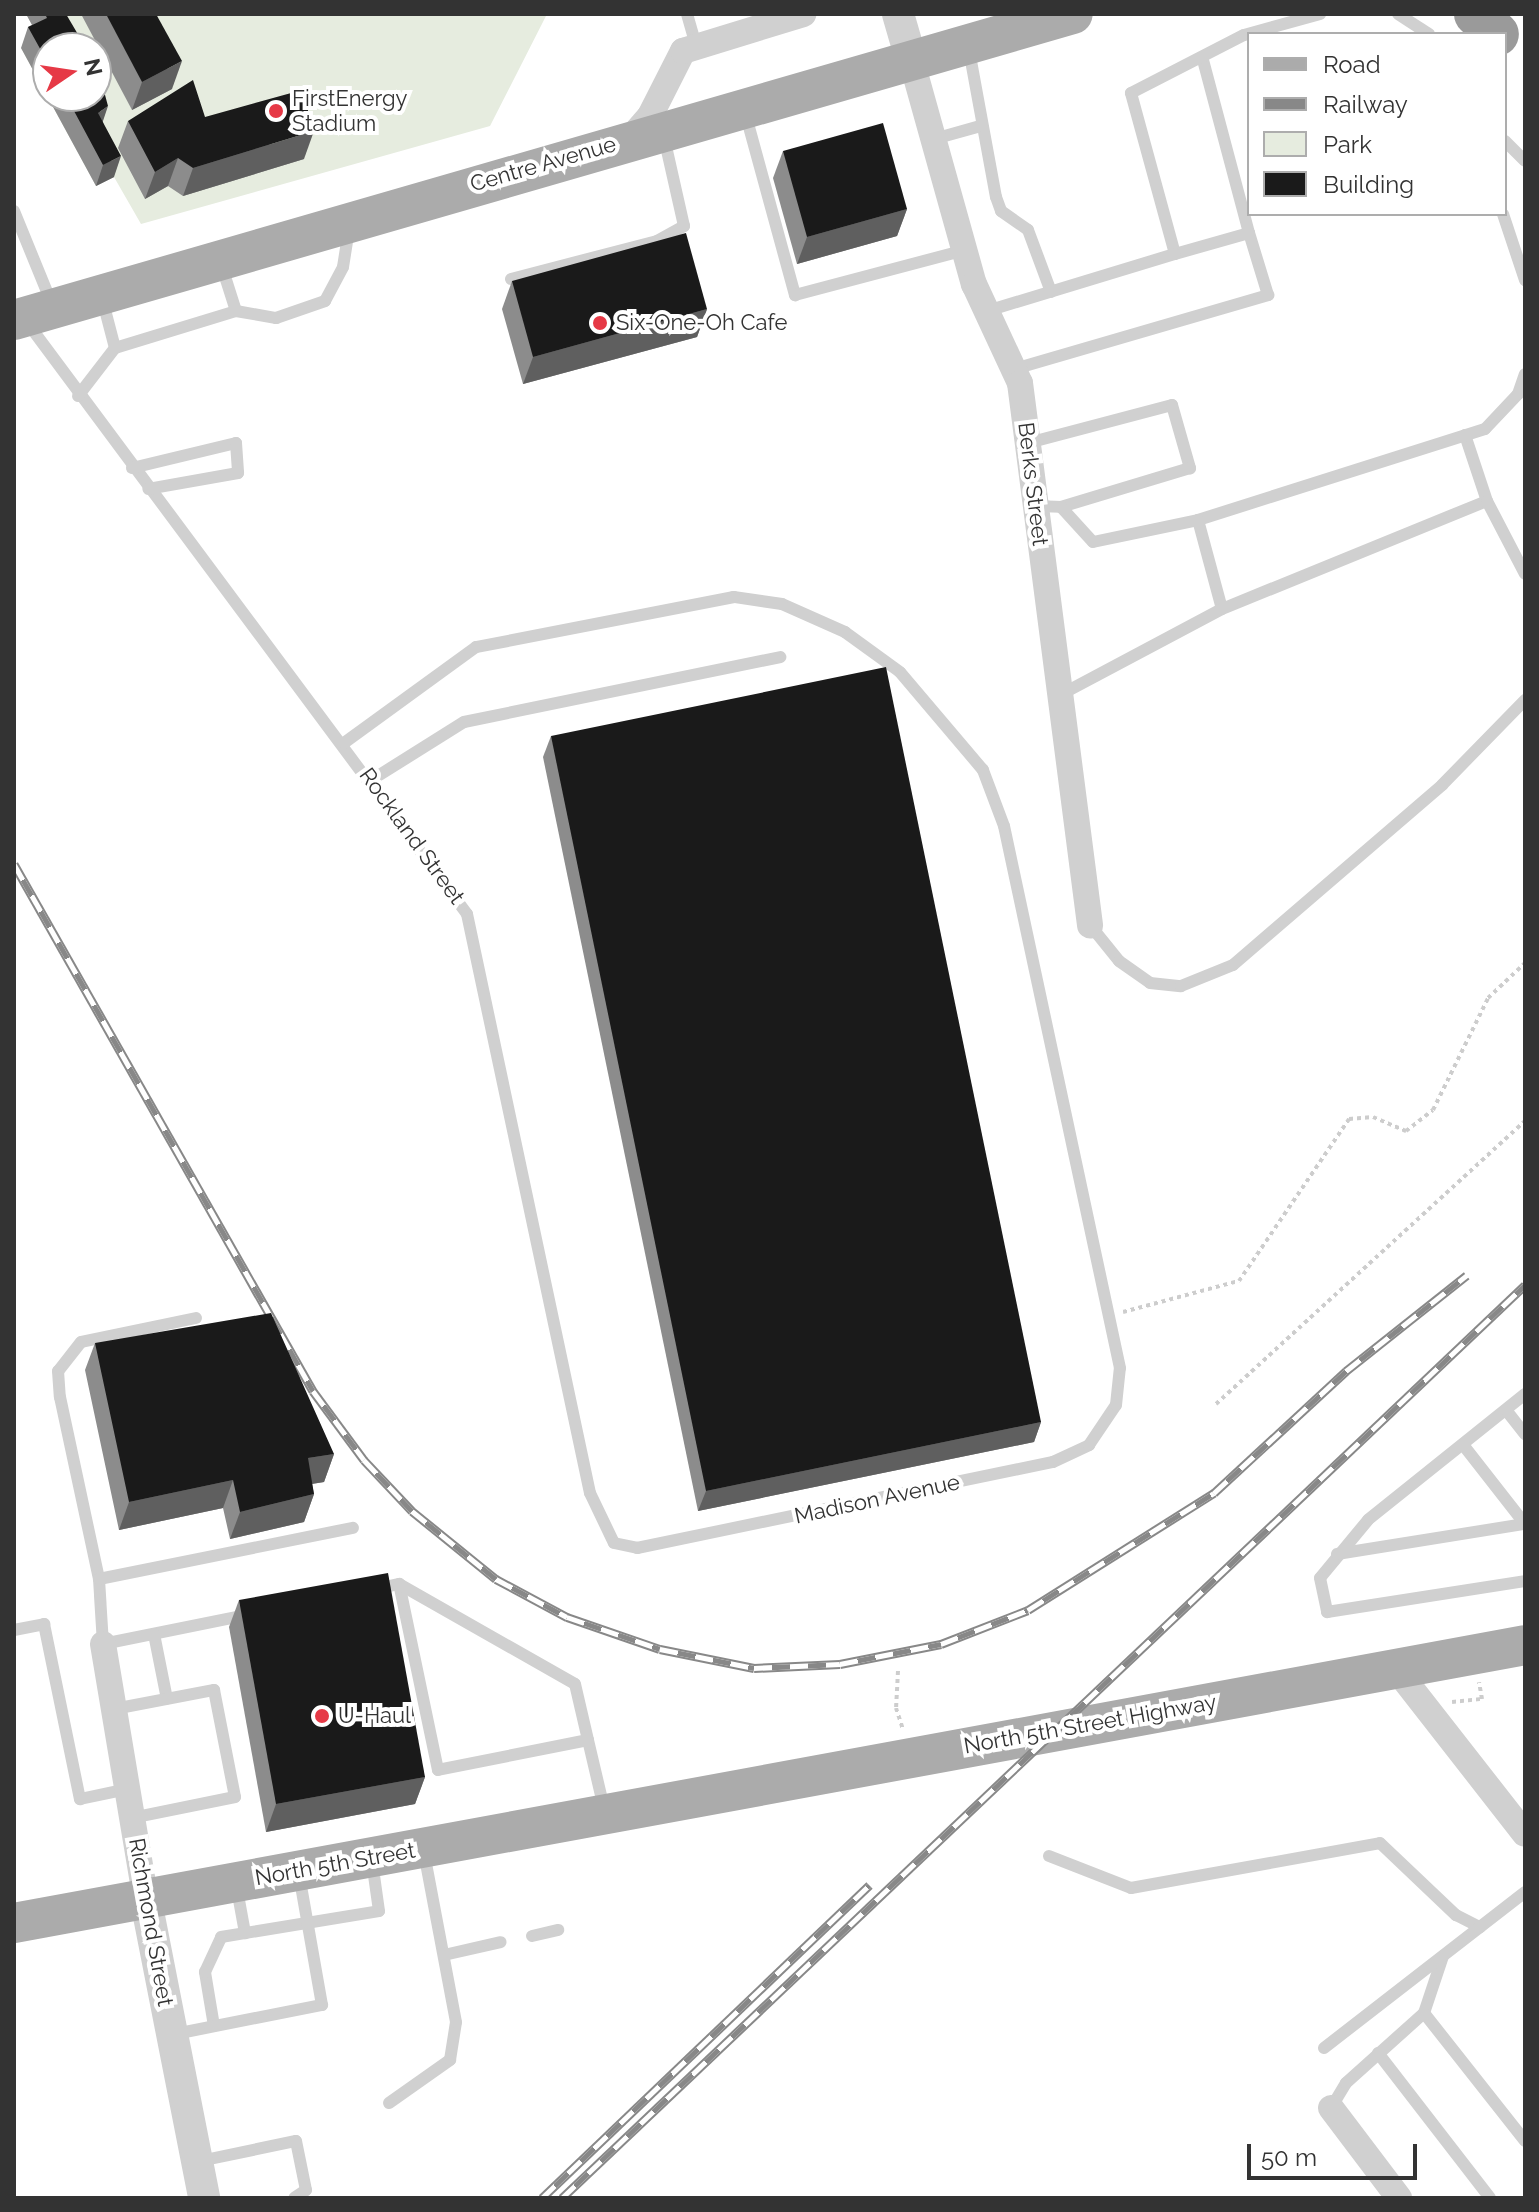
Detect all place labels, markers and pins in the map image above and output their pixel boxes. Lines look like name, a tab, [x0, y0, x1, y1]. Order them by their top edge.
place label: FirstEnergy Stadium	[292, 85, 407, 136]
marker: FirstEnergy Stadium	[267, 102, 285, 120]
place label: Six-One-Oh Cafe	[616, 310, 787, 336]
marker: Six-One-Oh Cafe	[591, 314, 609, 332]
place label: U-Haul	[338, 1703, 411, 1729]
marker: U-Haul	[313, 1707, 331, 1725]

